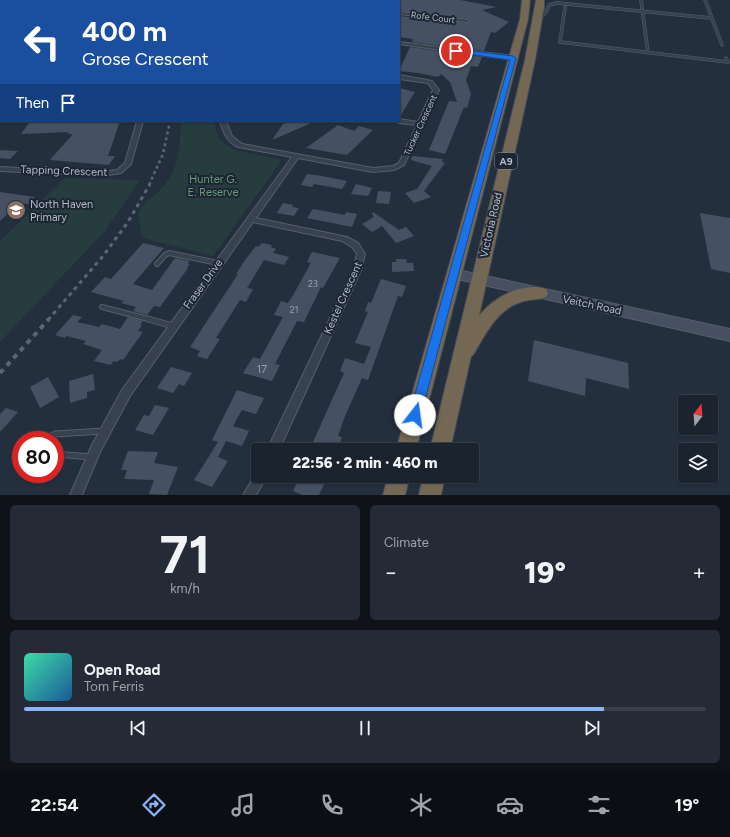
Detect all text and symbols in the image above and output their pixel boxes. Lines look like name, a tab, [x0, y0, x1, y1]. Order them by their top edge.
street label: Rofe Court	[410, 9, 456, 25]
text: 400 m	[82, 14, 167, 48]
icon: left	[16, 16, 68, 68]
pin	[439, 34, 473, 68]
icon: arrive	[445, 40, 467, 62]
text: Grose Crescent	[82, 48, 209, 70]
icon: arrive	[57, 92, 79, 114]
street label: Tucker Crescent	[401, 92, 439, 157]
text: Then	[16, 94, 49, 112]
road number: A9	[495, 153, 517, 169]
street label: Tapping Crescent	[20, 163, 108, 179]
park label: Hunter G. E. Reserve	[188, 173, 238, 199]
street label: Victoria Road	[477, 191, 505, 259]
place label: North Haven Primary	[30, 198, 93, 224]
school or university icon: North Haven Primary	[5, 199, 27, 221]
street label: Fraser Drive	[181, 257, 225, 311]
street label: Kestel Crescent	[321, 260, 365, 336]
house number: 23	[308, 278, 318, 289]
street label: Veitch Road	[561, 292, 623, 318]
house number: 21	[290, 304, 298, 315]
house number: 17	[257, 363, 267, 376]
position arrow	[394, 394, 436, 436]
north arrow	[678, 395, 718, 435]
map controls	[678, 395, 718, 483]
speed limit sign: 80	[12, 431, 64, 483]
button: layers	[678, 443, 718, 483]
text: 22:56 · 2 min · 460 m	[292, 454, 438, 472]
text: 71	[160, 524, 210, 586]
text: Climate	[384, 535, 429, 550]
text: 19°	[524, 554, 566, 591]
text: −	[384, 559, 398, 586]
text: +	[692, 559, 706, 586]
text: km/h	[170, 581, 200, 596]
text: Open Road	[84, 661, 161, 679]
text: Tom Ferris	[84, 679, 144, 694]
icon: previous	[127, 717, 149, 739]
icon: pause	[354, 717, 376, 739]
icon: next	[581, 717, 603, 739]
icon: directions	[140, 791, 168, 819]
icon: music	[229, 791, 257, 819]
icon: phone	[318, 791, 346, 819]
icon: climate	[407, 791, 435, 819]
icon: car	[496, 791, 524, 819]
icon: filters	[585, 791, 613, 819]
text: 22:54	[31, 794, 79, 816]
text: 19°	[675, 794, 699, 816]

